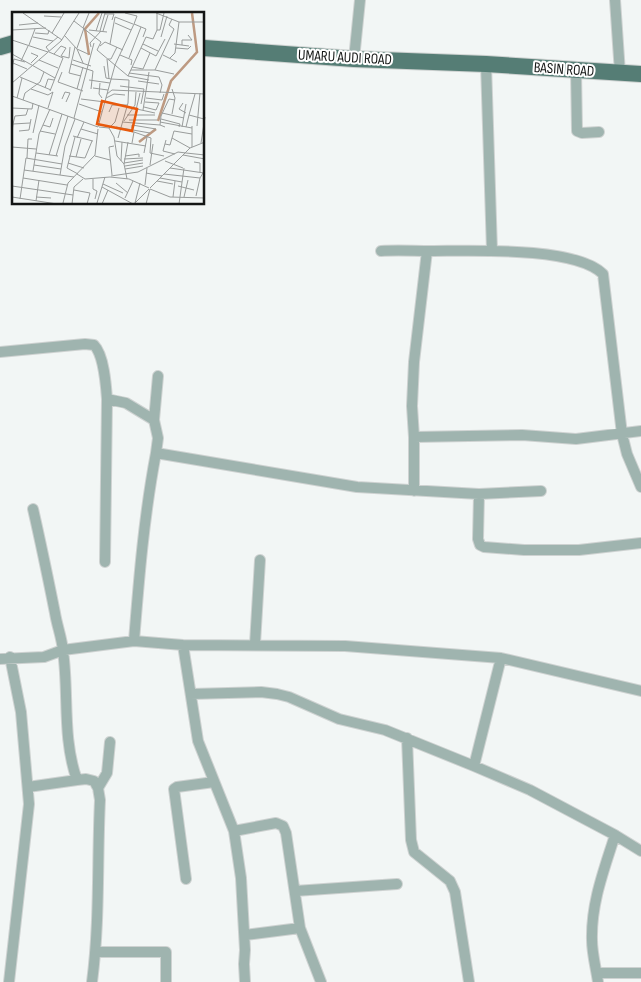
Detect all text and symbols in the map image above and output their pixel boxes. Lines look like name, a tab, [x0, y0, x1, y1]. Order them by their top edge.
inset map	[12, 12, 205, 205]
street label: UMARU AUDI ROAD	[298, 46, 392, 69]
street label: BASIN ROAD	[533, 58, 595, 81]

